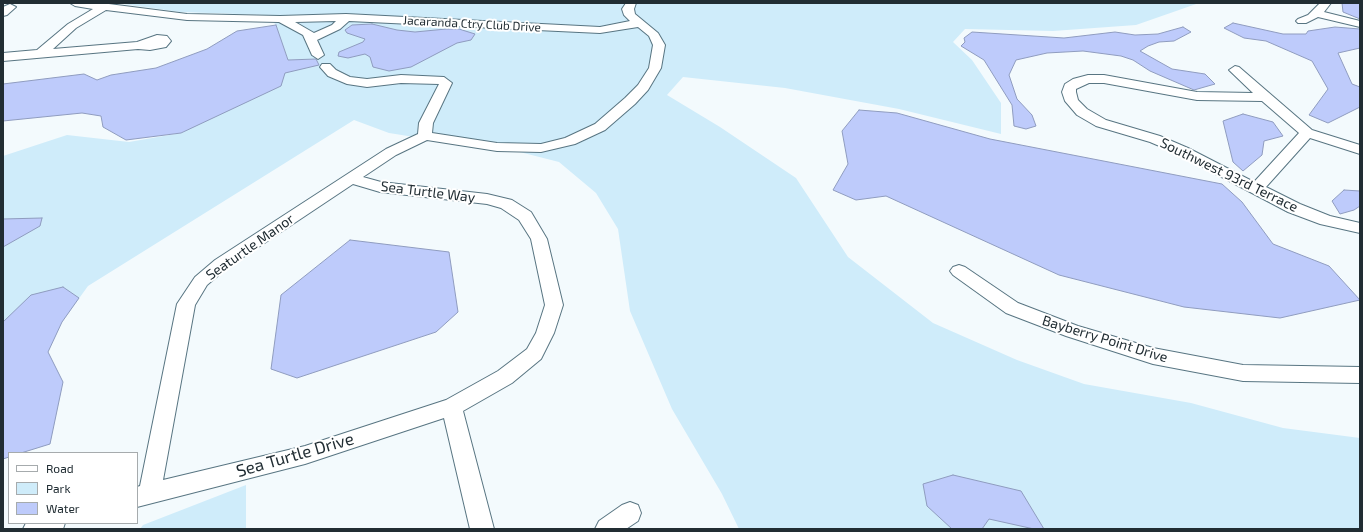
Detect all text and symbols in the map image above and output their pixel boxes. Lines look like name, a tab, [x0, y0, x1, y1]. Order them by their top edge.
street label: Jacaranda Ctry Club Drive	[403, 13, 541, 35]
street label: Southwest 93rd Terrace	[1157, 134, 1301, 216]
street label: Sea Turtle Way	[380, 178, 476, 206]
street label: Seaturtle Manor	[203, 210, 297, 284]
street label: Bayberry Point Drive	[1040, 312, 1170, 366]
street label: Sea Turtle Drive	[234, 428, 356, 482]
legend	[8, 452, 138, 524]
text: Road	[46, 461, 74, 475]
text: Park	[46, 481, 71, 495]
text: Water	[46, 501, 80, 515]

